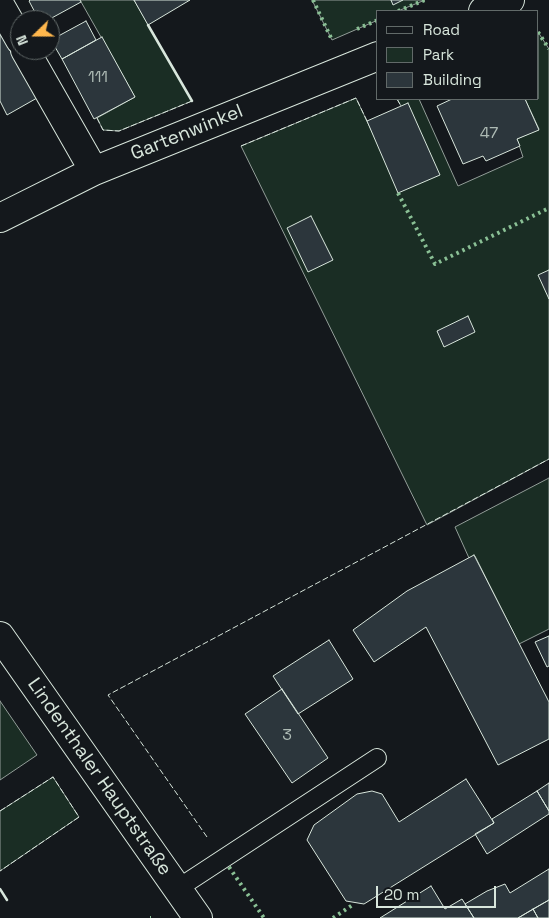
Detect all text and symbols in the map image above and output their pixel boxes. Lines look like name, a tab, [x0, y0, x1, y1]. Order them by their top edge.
north arrow	[10, 10, 60, 60]
legend	[376, 10, 539, 100]
text: Road	[423, 20, 460, 39]
text: N	[12, 33, 32, 48]
text: Park	[423, 45, 454, 64]
house number: 111	[88, 68, 108, 88]
text: Building	[423, 70, 482, 89]
street label: Gartenwinkel	[128, 100, 246, 166]
house number: 47	[480, 124, 498, 144]
street label: Lindenthaler Hauptstraße	[22, 674, 176, 880]
house number: 3	[282, 726, 292, 746]
scale bar	[379, 876, 499, 908]
text: 20 m	[384, 885, 419, 904]

